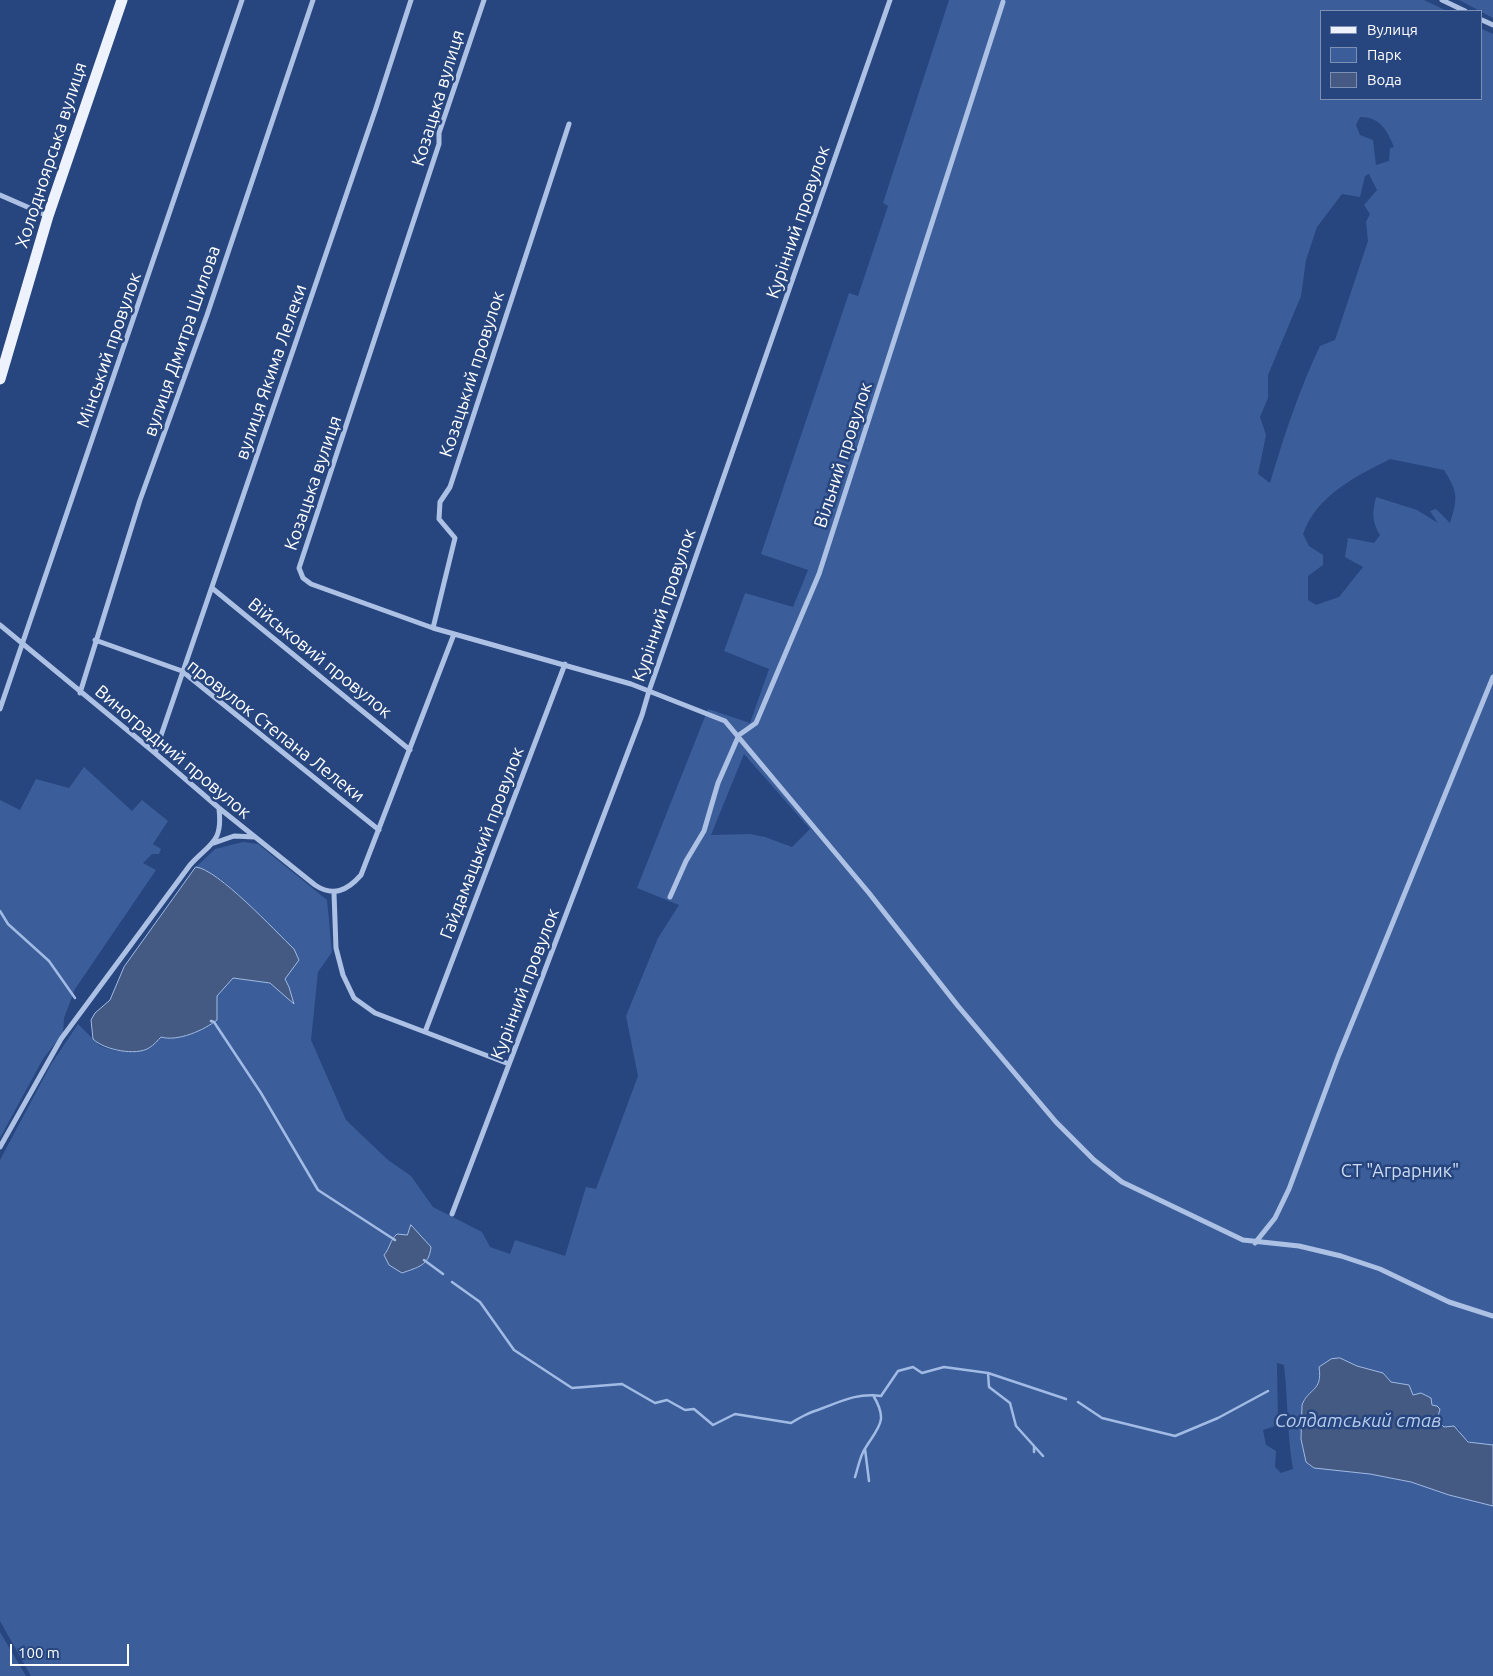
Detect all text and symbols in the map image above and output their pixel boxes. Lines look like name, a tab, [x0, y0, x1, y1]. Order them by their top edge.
legend	[1320, 10, 1483, 100]
text: Вулиця	[1367, 21, 1418, 38]
street label: Козацька вулиця	[407, 27, 469, 169]
text: Парк	[1367, 46, 1402, 63]
street label: Холодноярська вулиця	[11, 59, 91, 251]
text: Вода	[1367, 71, 1402, 88]
street label: Курінний провулок	[762, 143, 834, 301]
street label: вулиця Дмитра Шилова	[139, 243, 225, 439]
street label: Мінський провулок	[72, 269, 146, 431]
street label: вулиця Якима Лелеки	[231, 281, 311, 463]
street label: Козацький провулок	[435, 288, 509, 460]
street label: Вільний провулок	[809, 380, 877, 530]
street label: Козацька вулиця	[280, 413, 346, 553]
street label: Курінний провулок	[628, 526, 700, 684]
street label: Військовий провулок	[244, 593, 396, 723]
street label: провулок Степана Лелеки	[183, 655, 369, 807]
street label: Виноградний провулок	[91, 681, 255, 823]
street label: Гайдамацький провулок	[435, 744, 529, 942]
street label: Курінний провулок	[486, 905, 564, 1063]
park label: СТ "Аграрник"	[1341, 1160, 1459, 1182]
water label: Солдатський став	[1275, 1410, 1441, 1432]
scale bar	[12, 1634, 131, 1666]
text: 100 m	[18, 1644, 60, 1661]

